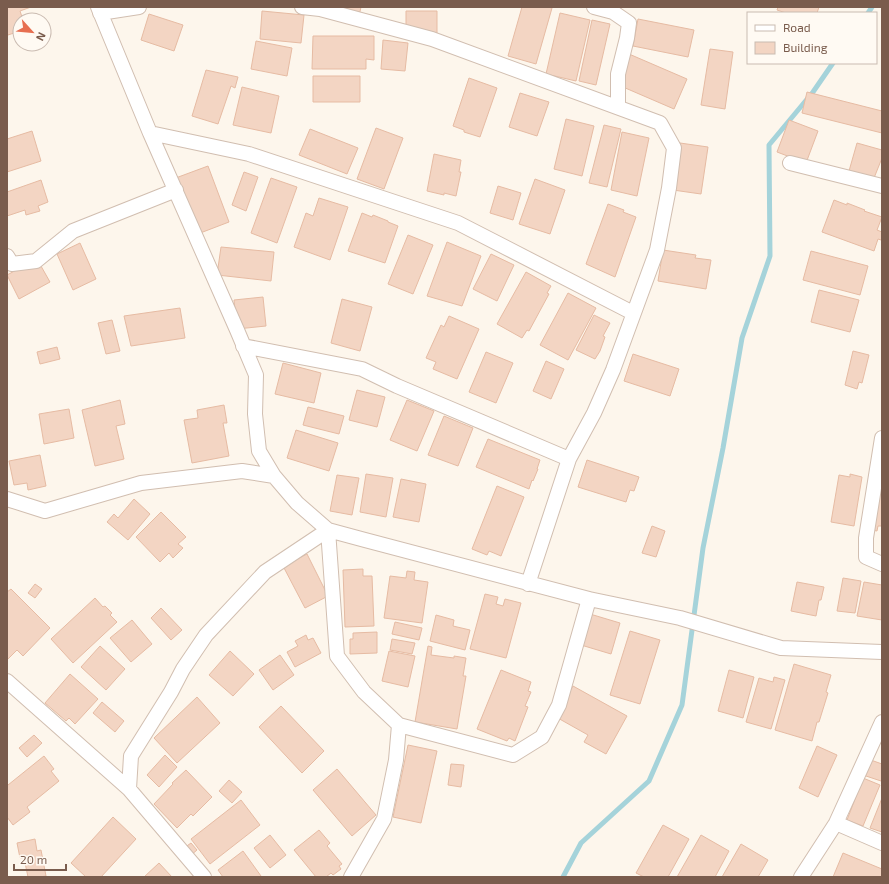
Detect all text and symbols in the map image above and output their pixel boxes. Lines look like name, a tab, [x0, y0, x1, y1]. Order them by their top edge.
north arrow	[12, 12, 52, 52]
legend	[747, 12, 877, 64]
text: Road	[783, 20, 811, 34]
text: N	[34, 30, 49, 43]
text: Building	[783, 40, 828, 54]
scale bar	[14, 846, 66, 872]
text: 20 m	[20, 852, 47, 866]

